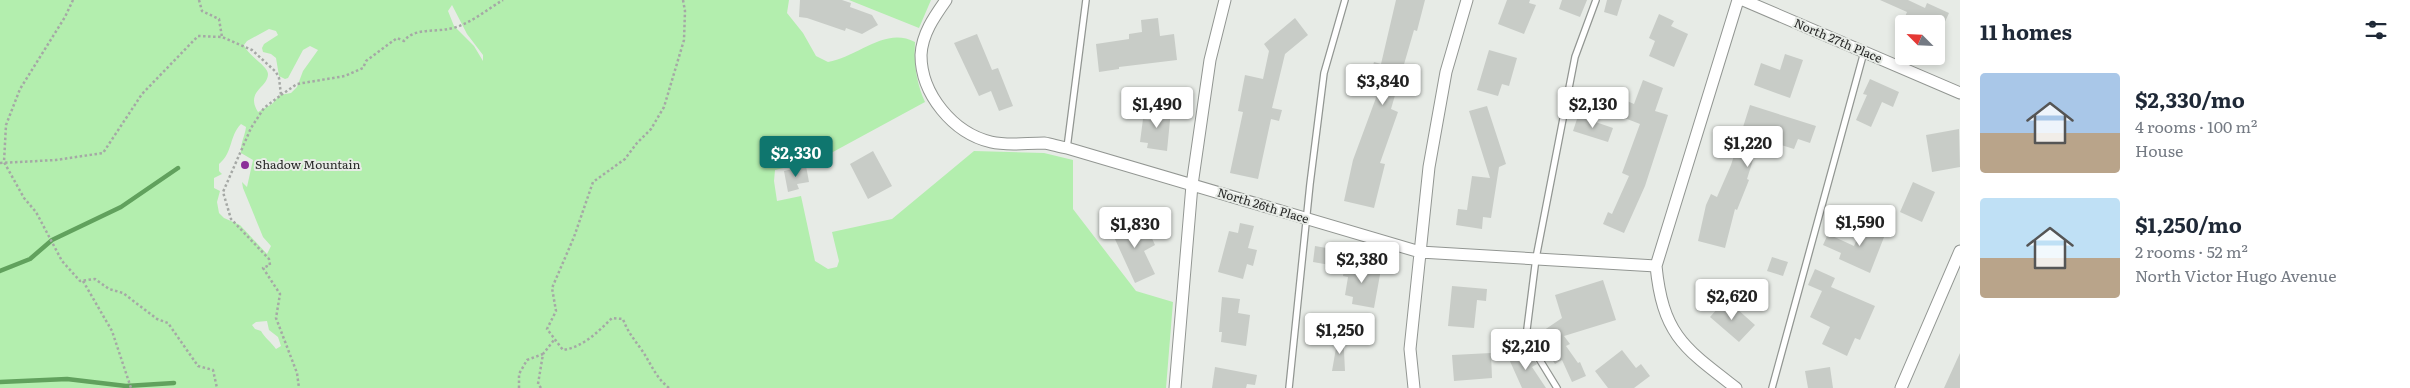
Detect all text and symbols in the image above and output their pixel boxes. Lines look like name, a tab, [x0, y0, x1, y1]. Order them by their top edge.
street label: North 27th Place	[1791, 13, 1885, 67]
north arrow	[1895, 15, 1945, 65]
map controls	[1895, 15, 1945, 65]
text: 11 homes	[1980, 15, 2072, 46]
icon: filters	[2362, 16, 2390, 44]
pin: $3,840	[1342, 64, 1424, 106]
text: $3,840	[1357, 68, 1409, 92]
text: $2,330/mo	[2135, 83, 2245, 114]
pin: $1,490	[1116, 86, 1198, 129]
pin: $2,130	[1552, 86, 1634, 129]
text: $1,490	[1132, 91, 1182, 115]
text: $2,130	[1569, 91, 1617, 115]
icon: home	[2020, 93, 2080, 153]
text: 4 rooms · 100 m²	[2135, 114, 2257, 138]
pin: $1,220	[1707, 126, 1789, 168]
text: $1,220	[1724, 130, 1772, 154]
pin: $2,330	[755, 136, 837, 178]
text: House	[2135, 138, 2183, 162]
text: $2,330	[771, 140, 821, 164]
place label: Shadow Mountain	[255, 155, 361, 173]
marker: Shadow Mountain	[239, 159, 251, 171]
street label: North 26th Place	[1215, 183, 1311, 227]
pin: $1,590	[1819, 204, 1901, 247]
pin: $1,830	[1094, 206, 1176, 249]
text: $1,250/mo	[2135, 208, 2242, 239]
text: $1,590	[1836, 209, 1884, 233]
text: $1,830	[1110, 211, 1160, 235]
icon: home	[2020, 218, 2080, 278]
text: 2 rooms · 52 m²	[2135, 239, 2248, 263]
pin: $2,380	[1321, 242, 1403, 284]
text: $2,380	[1336, 246, 1388, 270]
text: North Victor Hugo Avenue	[2135, 263, 2336, 287]
pin: $2,620	[1691, 278, 1773, 321]
text: $2,620	[1706, 283, 1758, 307]
pin: $1,250	[1299, 312, 1381, 355]
text: $1,250	[1316, 317, 1364, 341]
pin: $2,210	[1485, 328, 1567, 371]
text: $2,210	[1502, 333, 1550, 357]

